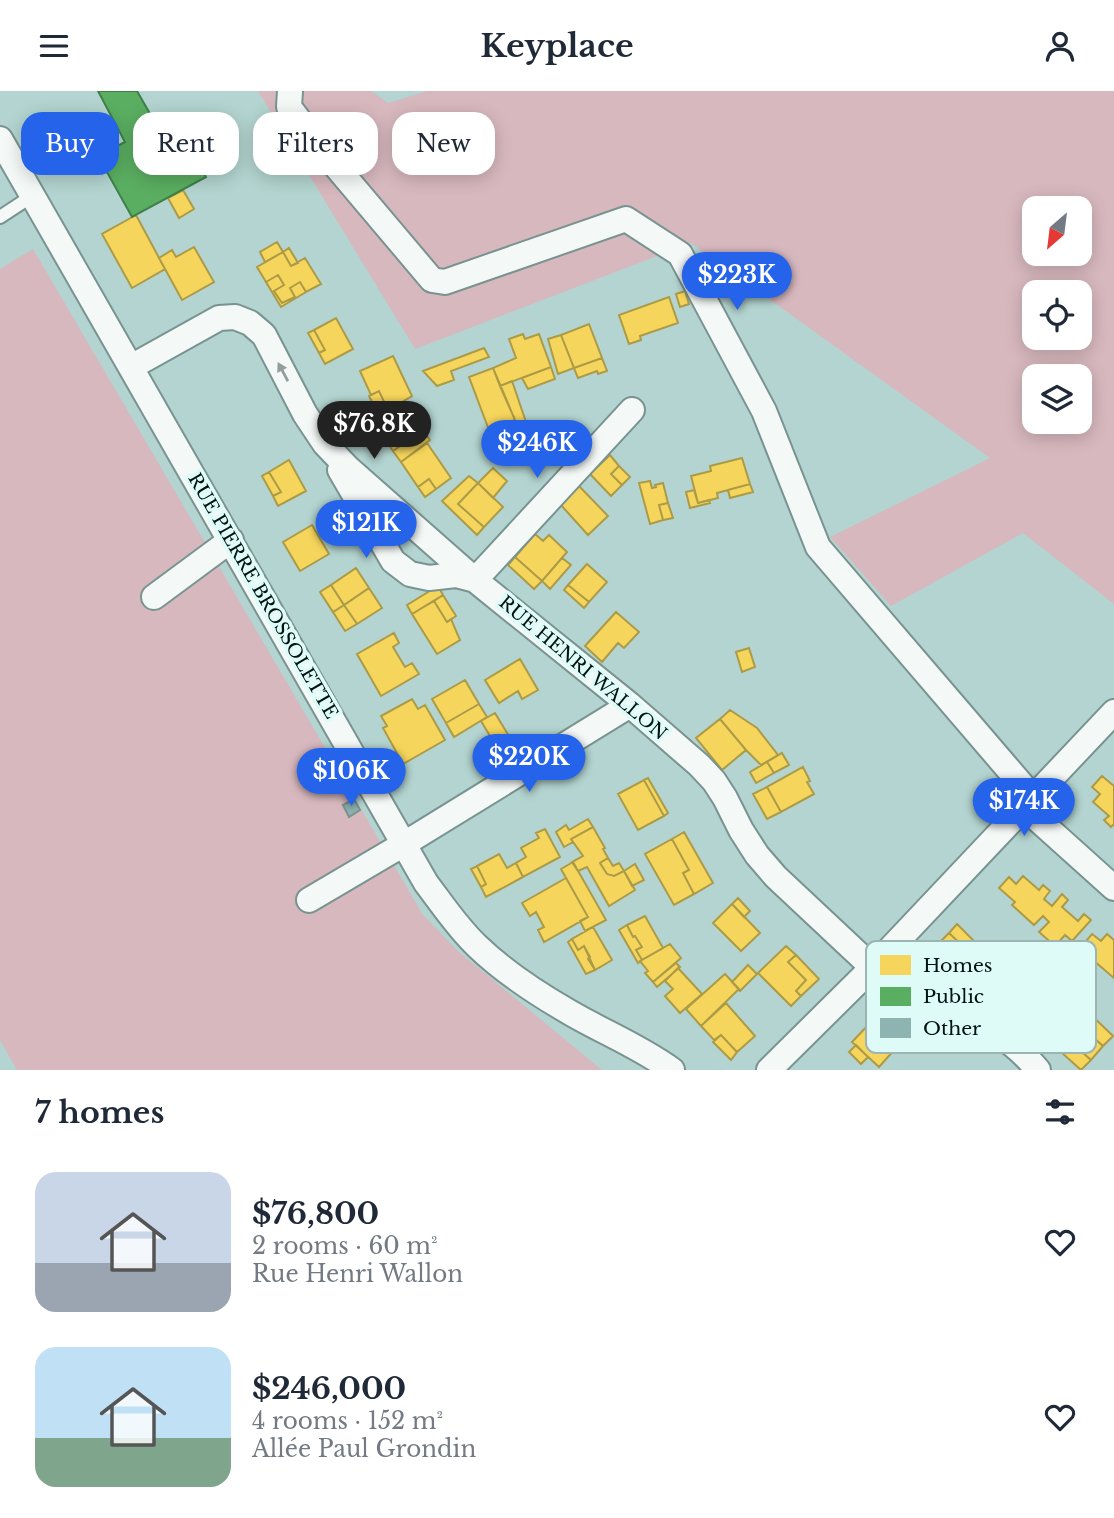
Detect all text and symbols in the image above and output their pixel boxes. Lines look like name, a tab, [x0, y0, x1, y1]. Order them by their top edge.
text: Keyplace	[480, 26, 634, 66]
icon: menu	[35, 27, 73, 65]
icon: person	[1041, 27, 1079, 65]
chip: Buy	[21, 112, 119, 175]
chip: Rent	[133, 112, 239, 175]
chip: Filters	[253, 112, 378, 175]
chip: New	[392, 112, 495, 175]
north arrow	[1022, 196, 1092, 266]
map controls	[1022, 196, 1092, 434]
pin: $223K	[688, 253, 786, 312]
text: $223K	[698, 261, 776, 289]
button: locate	[1022, 280, 1092, 350]
one-way arrow	[278, 362, 290, 382]
button: layers	[1022, 364, 1092, 434]
pin: $76.8K	[317, 401, 431, 461]
text: $76.8K	[333, 410, 415, 438]
pin: $246K	[488, 421, 586, 480]
text: $246K	[497, 429, 577, 457]
street label: RUE PIERRE BROSSOLETTE	[184, 469, 342, 723]
pin: $121K	[317, 501, 415, 560]
text: $121K	[332, 509, 400, 537]
street label: RUE HENRI WALLON	[495, 591, 671, 745]
pin: $220K	[480, 735, 578, 794]
text: $220K	[488, 743, 570, 771]
pin: $106K	[302, 749, 400, 808]
text: $106K	[313, 757, 389, 785]
pin: $174K	[975, 779, 1073, 838]
text: $174K	[989, 787, 1059, 815]
legend	[866, 941, 1096, 1053]
text: Homes	[923, 954, 992, 977]
text: Public	[923, 985, 984, 1008]
text: Other	[923, 1017, 981, 1040]
icon: filters	[1041, 1093, 1079, 1131]
text: 7 homes	[35, 1094, 164, 1131]
text: $76,800	[252, 1195, 379, 1232]
icon: home	[91, 1200, 175, 1284]
icon: heart	[1041, 1223, 1079, 1261]
text: 2 rooms · 60 m²	[252, 1232, 438, 1260]
text: Rue Henri Wallon	[252, 1260, 463, 1288]
text: $246,000	[252, 1370, 406, 1407]
icon: home	[91, 1375, 175, 1459]
icon: heart	[1041, 1398, 1079, 1436]
text: 4 rooms · 152 m²	[252, 1407, 443, 1435]
text: Allée Paul Grondin	[252, 1435, 476, 1463]

